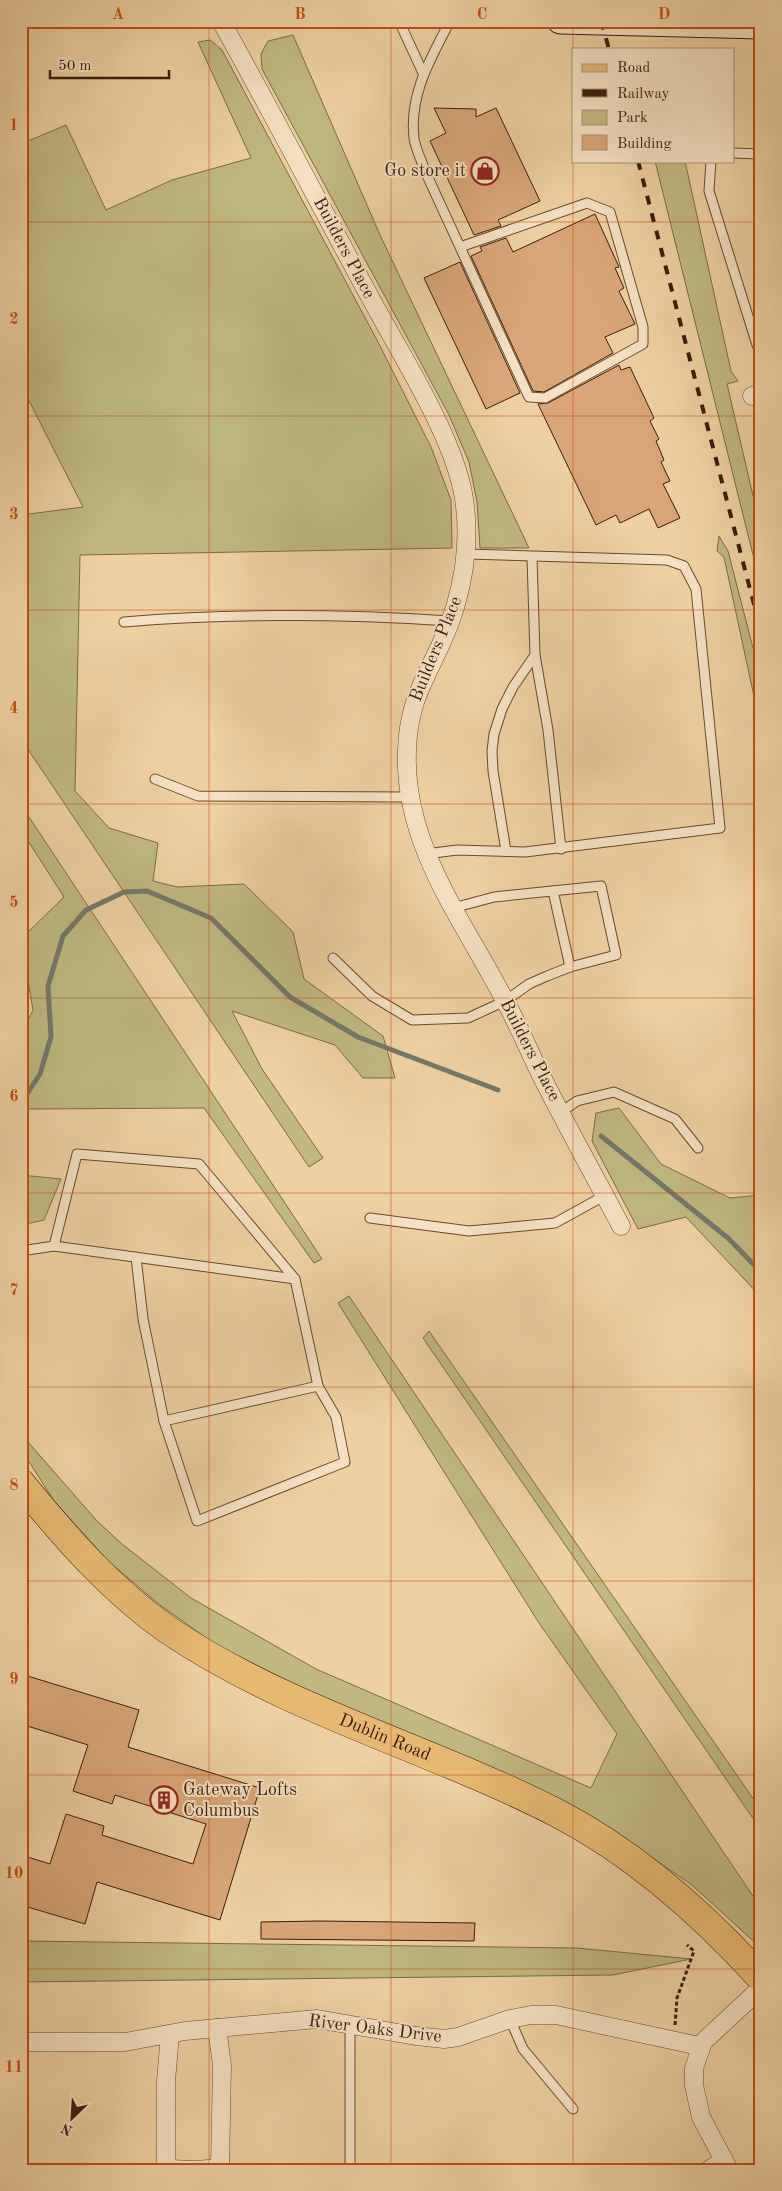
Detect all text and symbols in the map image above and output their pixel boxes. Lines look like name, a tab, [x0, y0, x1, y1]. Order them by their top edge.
text: A	[112, 7, 124, 23]
text: B	[294, 7, 306, 23]
text: C	[477, 7, 487, 23]
text: D	[658, 7, 670, 23]
scale bar	[50, 48, 169, 80]
legend	[572, 48, 734, 162]
text: 50 m	[58, 59, 92, 74]
text: Road	[617, 61, 651, 76]
text: Railway	[617, 87, 670, 102]
text: Park	[617, 111, 648, 126]
text: 1	[9, 118, 19, 134]
text: Building	[617, 137, 672, 152]
shop icon: Go store it	[470, 156, 500, 186]
place label: Go store it	[384, 162, 466, 180]
street label: Builders Place	[310, 194, 378, 302]
text: 2	[9, 312, 19, 328]
text: 3	[9, 507, 19, 523]
street label: Builders Place	[407, 594, 465, 704]
text: 4	[9, 701, 19, 717]
text: 5	[9, 895, 19, 911]
street label: Builders Place	[497, 996, 563, 1104]
text: 6	[9, 1089, 19, 1105]
text: 7	[9, 1283, 19, 1299]
text: 8	[9, 1478, 19, 1494]
text: 9	[9, 1672, 19, 1688]
street label: Dublin Road	[336, 1711, 433, 1764]
place label: Gateway Lofts Columbus	[183, 1781, 297, 1820]
building icon: Gateway Lofts Columbus	[149, 1785, 179, 1815]
text: 10	[5, 1866, 23, 1882]
street label: River Oaks Drive	[307, 2012, 443, 2046]
text: 11	[5, 2060, 23, 2076]
north arrow	[48, 2094, 98, 2144]
text: N	[59, 2120, 75, 2137]

